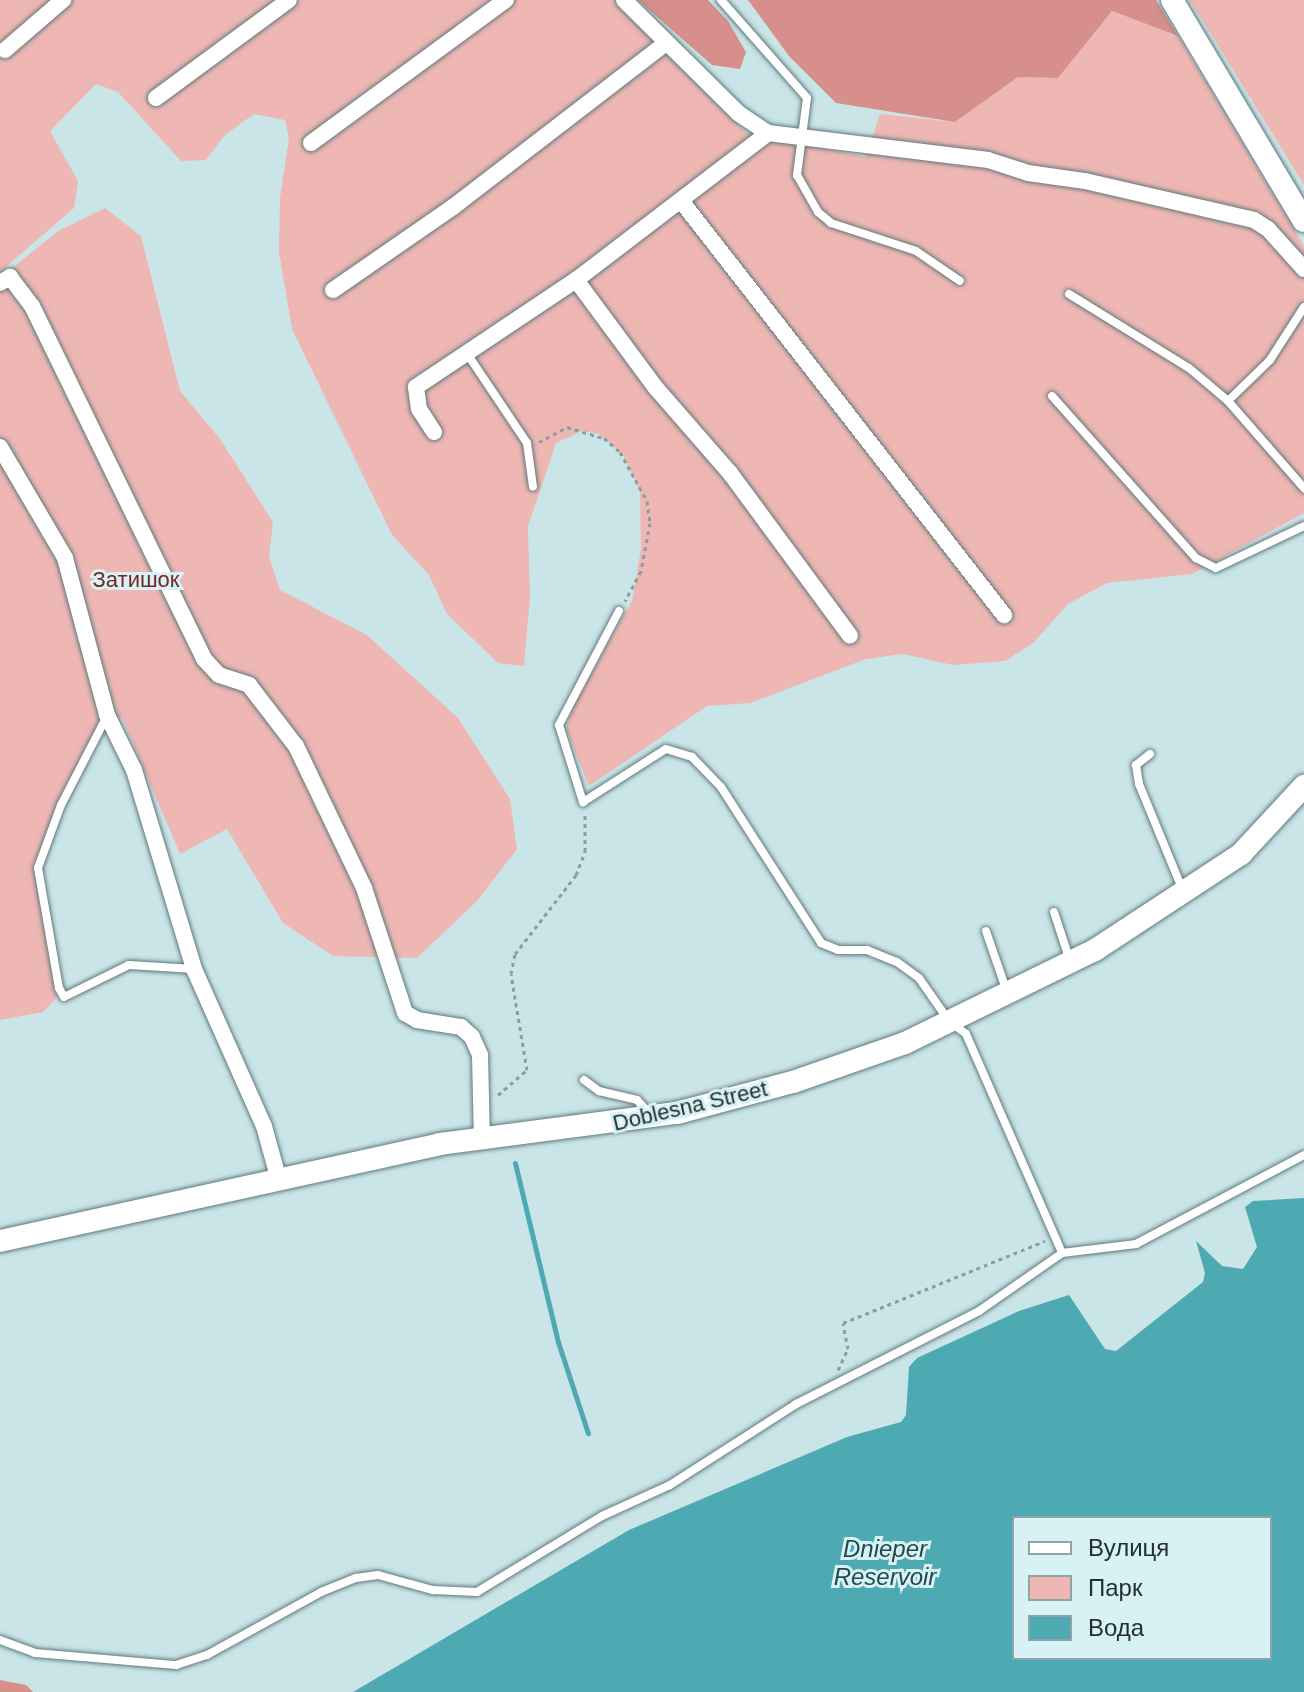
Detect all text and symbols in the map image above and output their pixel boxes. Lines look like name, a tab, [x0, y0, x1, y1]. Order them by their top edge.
park label: Затишок	[93, 567, 179, 593]
street label: Doblesna Street	[610, 1075, 770, 1137]
legend	[1012, 1516, 1272, 1660]
text: Вулиця	[1088, 1534, 1169, 1561]
water label: Dnieper Reservoir	[834, 1535, 936, 1591]
text: Парк	[1088, 1574, 1142, 1601]
text: Вода	[1088, 1614, 1144, 1641]

